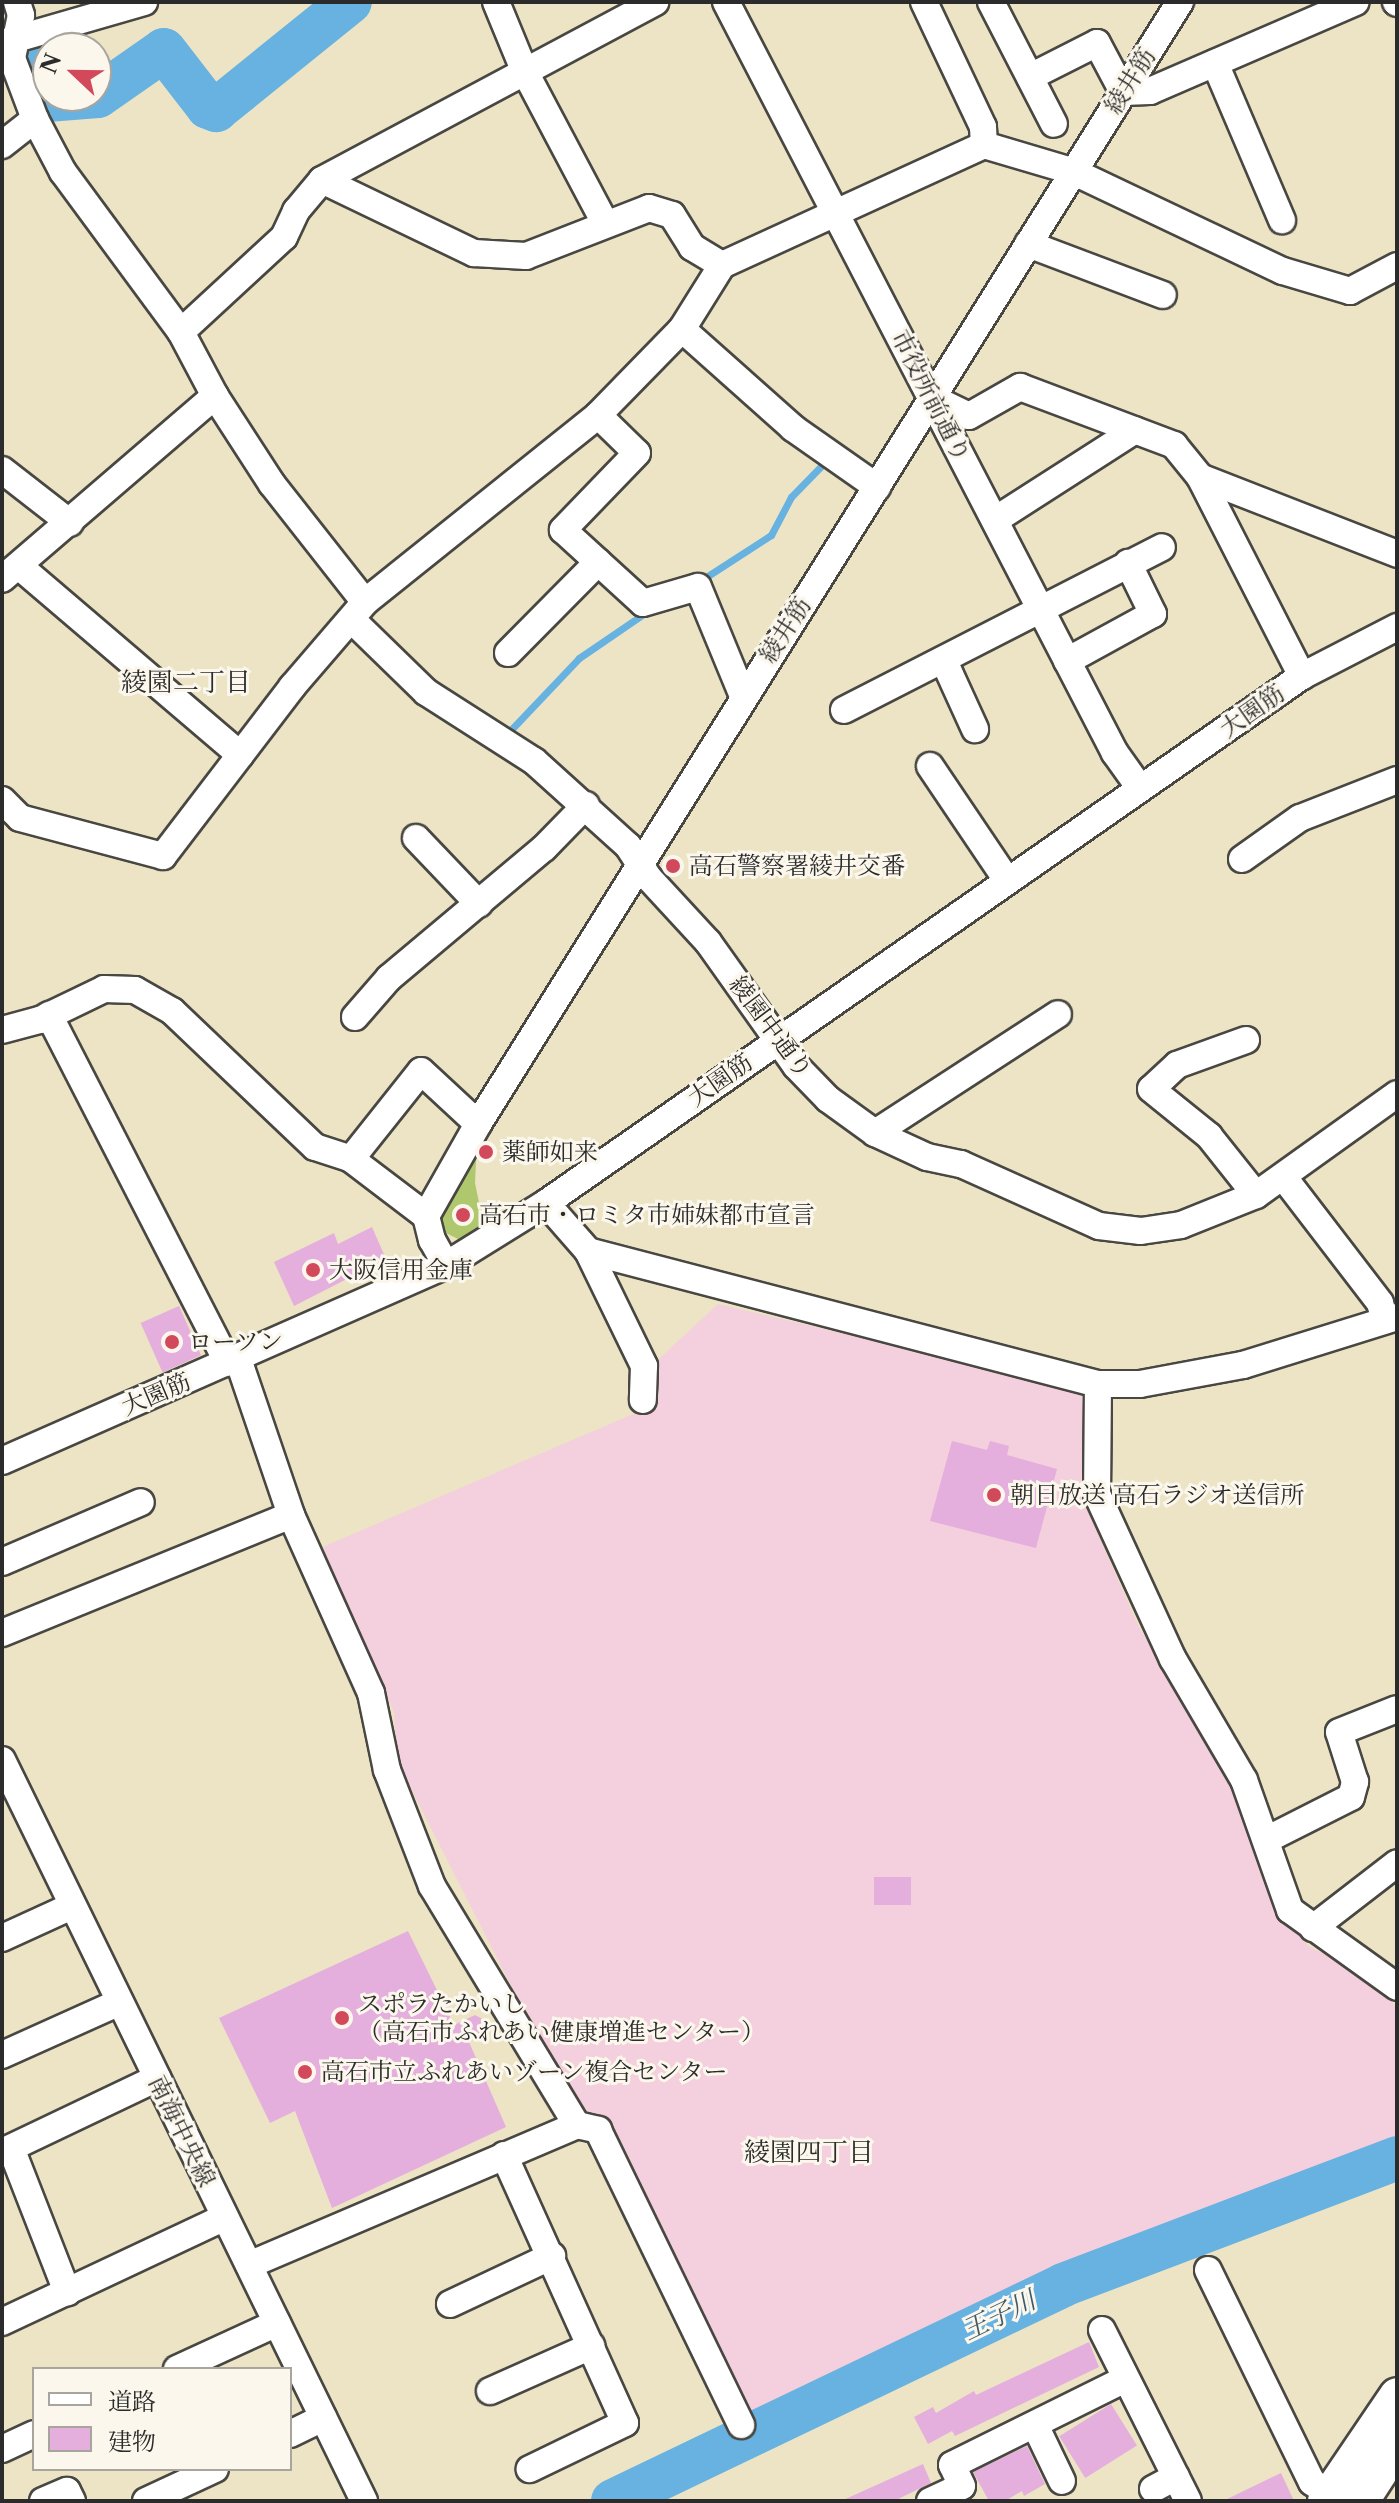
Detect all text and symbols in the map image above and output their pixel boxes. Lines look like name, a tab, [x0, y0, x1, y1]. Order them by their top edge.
north arrow	[32, 32, 112, 112]
street label: 綾井筋	[1099, 43, 1161, 119]
text: N	[35, 50, 67, 77]
street label: 市役所前通り	[885, 325, 977, 467]
street label: 綾井筋	[753, 592, 817, 668]
district label: 綾園二丁目	[121, 667, 251, 699]
street label: 大園筋	[1214, 679, 1290, 743]
place label: 高石警察署綾井交番	[689, 852, 905, 880]
marker: 高石警察署綾井交番	[664, 857, 682, 875]
street label: 綾園中通り	[723, 970, 819, 1084]
street label: 大園筋	[682, 1048, 758, 1112]
place label: 薬師如来	[502, 1138, 598, 1166]
marker: 薬師如来	[477, 1143, 495, 1161]
place label: 高石市・ロミタ市姉妹都市宣言	[479, 1201, 815, 1229]
marker: 高石市・ロミタ市姉妹都市宣言	[454, 1206, 472, 1224]
place label: 大阪信用金庫	[329, 1256, 473, 1284]
marker: 大阪信用金庫	[304, 1261, 322, 1279]
place label: ローソン	[188, 1328, 284, 1356]
marker: ローソン	[163, 1333, 181, 1351]
street label: 大園筋	[117, 1367, 195, 1421]
place label: 朝日放送 高石ラジオ送信所	[1010, 1481, 1304, 1509]
marker: 朝日放送 高石ラジオ送信所	[985, 1486, 1003, 1504]
place label: スポラたかいし （高石市ふれあい健康増進センター）	[358, 1990, 766, 2046]
marker: スポラたかいし （高石市ふれあい健康増進センター）	[333, 2009, 351, 2027]
place label: 高石市立ふれあいゾーン複合センター	[321, 2058, 729, 2086]
marker: 高石市立ふれあいゾーン複合センター	[296, 2063, 314, 2081]
street label: 南海中央線	[143, 2071, 221, 2191]
district label: 綾園四丁目	[744, 2137, 874, 2169]
water label: 王子川	[957, 2285, 1041, 2347]
legend	[32, 2367, 292, 2471]
text: 道路	[108, 2387, 156, 2416]
text: 建物	[108, 2427, 156, 2456]

